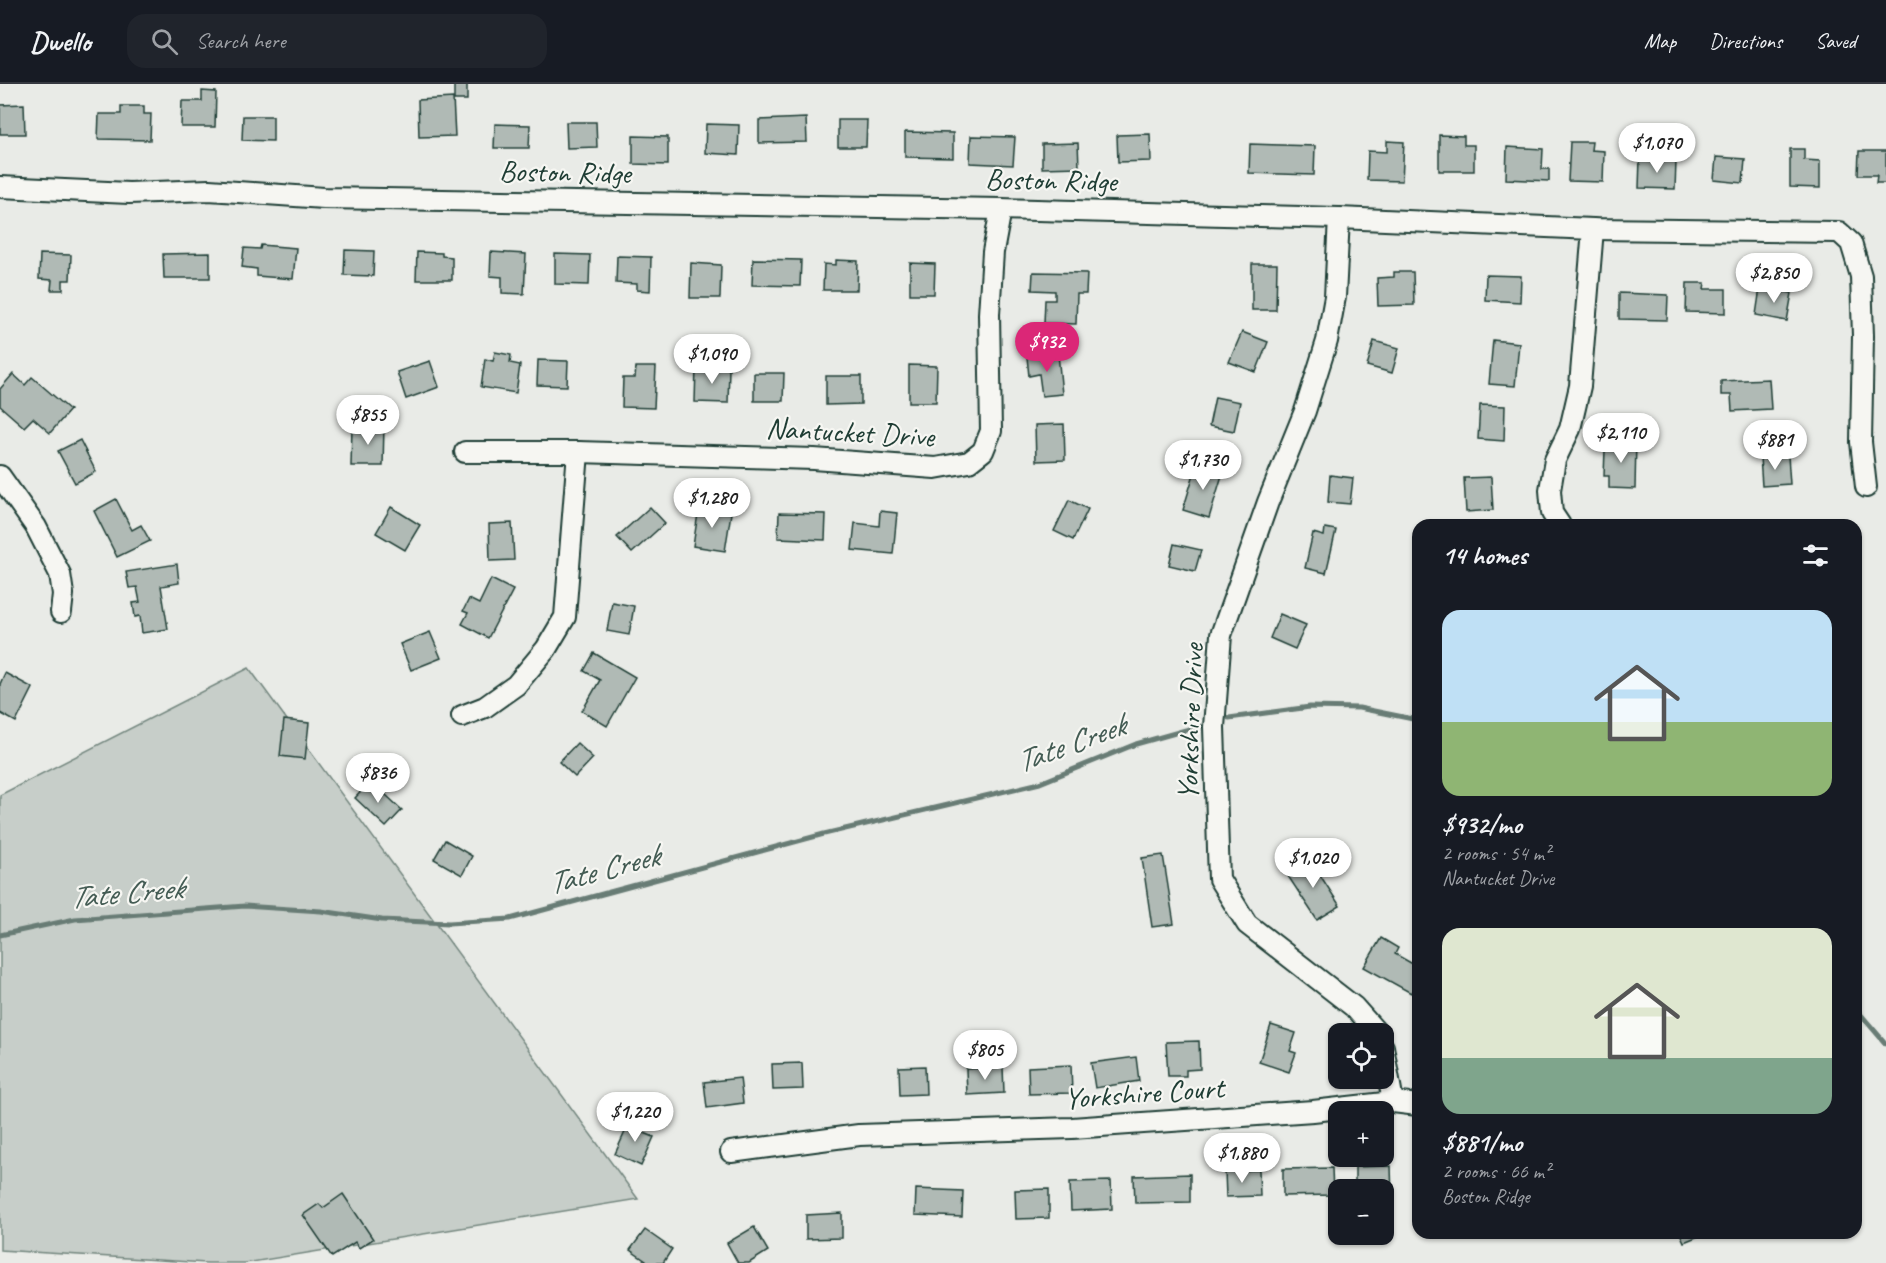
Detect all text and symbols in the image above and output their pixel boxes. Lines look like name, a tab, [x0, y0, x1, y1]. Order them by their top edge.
search box	[127, 14, 547, 68]
text: Dwello	[30, 24, 91, 59]
icon: search	[148, 25, 181, 58]
text: Search here	[196, 27, 286, 55]
text: Map	[1644, 28, 1676, 54]
text: Directions	[1709, 28, 1782, 54]
text: Saved	[1815, 28, 1856, 54]
pin: $1,070	[1608, 123, 1706, 174]
text: $1,070	[1633, 130, 1681, 155]
street label: Boston Ridge	[499, 152, 633, 192]
street label: Boston Ridge	[985, 160, 1119, 200]
pin: $2,850	[1725, 253, 1823, 304]
text: $2,850	[1750, 260, 1798, 285]
pin: $932	[1011, 322, 1083, 373]
text: $932	[1029, 329, 1065, 354]
pin: $1,090	[663, 334, 761, 385]
text: $1,090	[688, 341, 736, 366]
pin: $855	[332, 395, 404, 446]
text: $855	[350, 402, 386, 427]
street label: Nantucket Drive	[765, 409, 937, 455]
pin: $2,110	[1572, 413, 1670, 464]
text: $2,110	[1597, 420, 1645, 445]
pin: $881	[1739, 420, 1811, 471]
text: $881	[1757, 427, 1793, 452]
pin: $1,730	[1154, 440, 1252, 491]
text: $1,730	[1179, 447, 1227, 472]
pin: $1,280	[663, 478, 761, 529]
text: $1,280	[688, 485, 736, 510]
text: 14 homes	[1442, 539, 1527, 572]
icon: filters	[1799, 539, 1832, 572]
street label: Yorkshire Drive	[1168, 641, 1212, 801]
icon: home	[1583, 649, 1691, 757]
water label: Tate Creek	[1010, 703, 1137, 782]
pin: $836	[342, 753, 414, 804]
text: $836	[360, 760, 396, 785]
text: $932/mo	[1442, 808, 1522, 841]
water label: Tate Creek	[543, 833, 670, 904]
pin: $1,020	[1264, 838, 1362, 889]
text: 2 rooms · 54 m²	[1442, 841, 1550, 866]
text: $1,020	[1289, 845, 1337, 870]
text: Nantucket Drive	[1442, 866, 1554, 891]
water label: Tate Creek	[68, 867, 191, 918]
icon: home	[1583, 967, 1691, 1075]
map controls	[1328, 1023, 1394, 1245]
button: locate	[1328, 1023, 1394, 1089]
pin: $805	[949, 1030, 1021, 1081]
text: $805	[967, 1037, 1003, 1062]
street label: Yorkshire Court	[1063, 1068, 1228, 1118]
pin: $1,220	[586, 1092, 684, 1143]
text: $1,220	[611, 1099, 659, 1124]
button: +	[1328, 1101, 1394, 1167]
text: $881/mo	[1442, 1126, 1522, 1159]
pin: $1,880	[1193, 1133, 1291, 1184]
text: $1,880	[1218, 1140, 1266, 1165]
text: 2 rooms · 66 m²	[1442, 1159, 1550, 1184]
button: −	[1328, 1179, 1394, 1245]
text: Boston Ridge	[1442, 1184, 1530, 1209]

